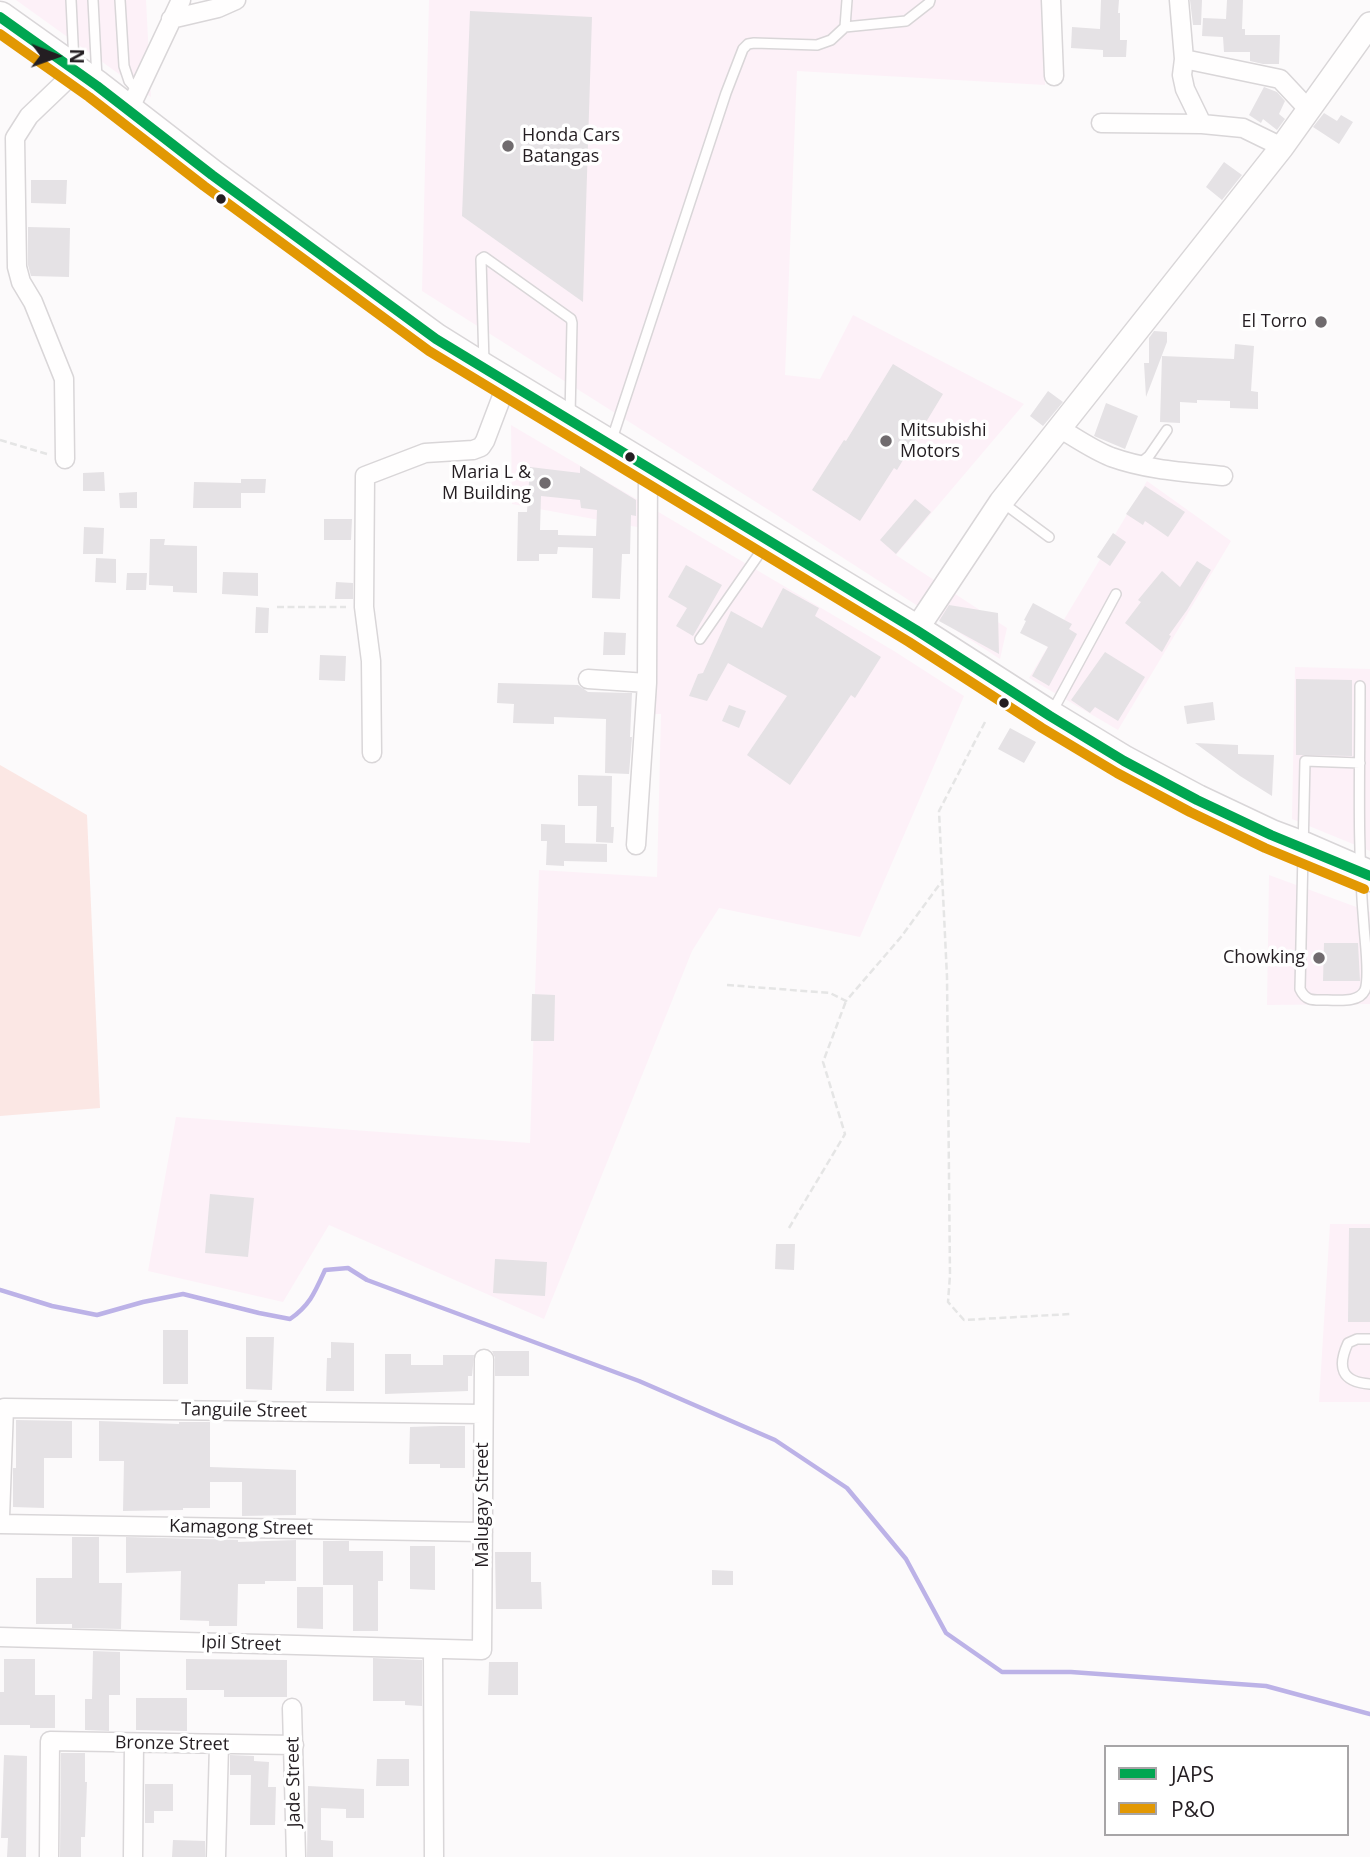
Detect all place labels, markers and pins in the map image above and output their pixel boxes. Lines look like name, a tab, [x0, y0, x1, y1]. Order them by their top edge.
place label: Honda Cars Batangas	[522, 125, 620, 168]
marker: Honda Cars Batangas	[500, 138, 516, 154]
unlabelled marker	[214, 192, 228, 206]
place label: El Torro	[1241, 311, 1307, 333]
marker: El Torro	[1313, 314, 1329, 330]
place label: Mitsubishi Motors	[900, 420, 986, 462]
marker: Mitsubishi Motors	[878, 433, 894, 449]
unlabelled marker	[623, 450, 637, 464]
place label: Maria L & M Building	[442, 462, 531, 504]
marker: Maria L & M Building	[537, 475, 553, 491]
unlabelled marker	[997, 696, 1011, 710]
place label: Chowking	[1223, 947, 1305, 969]
marker: Chowking	[1311, 950, 1327, 966]

